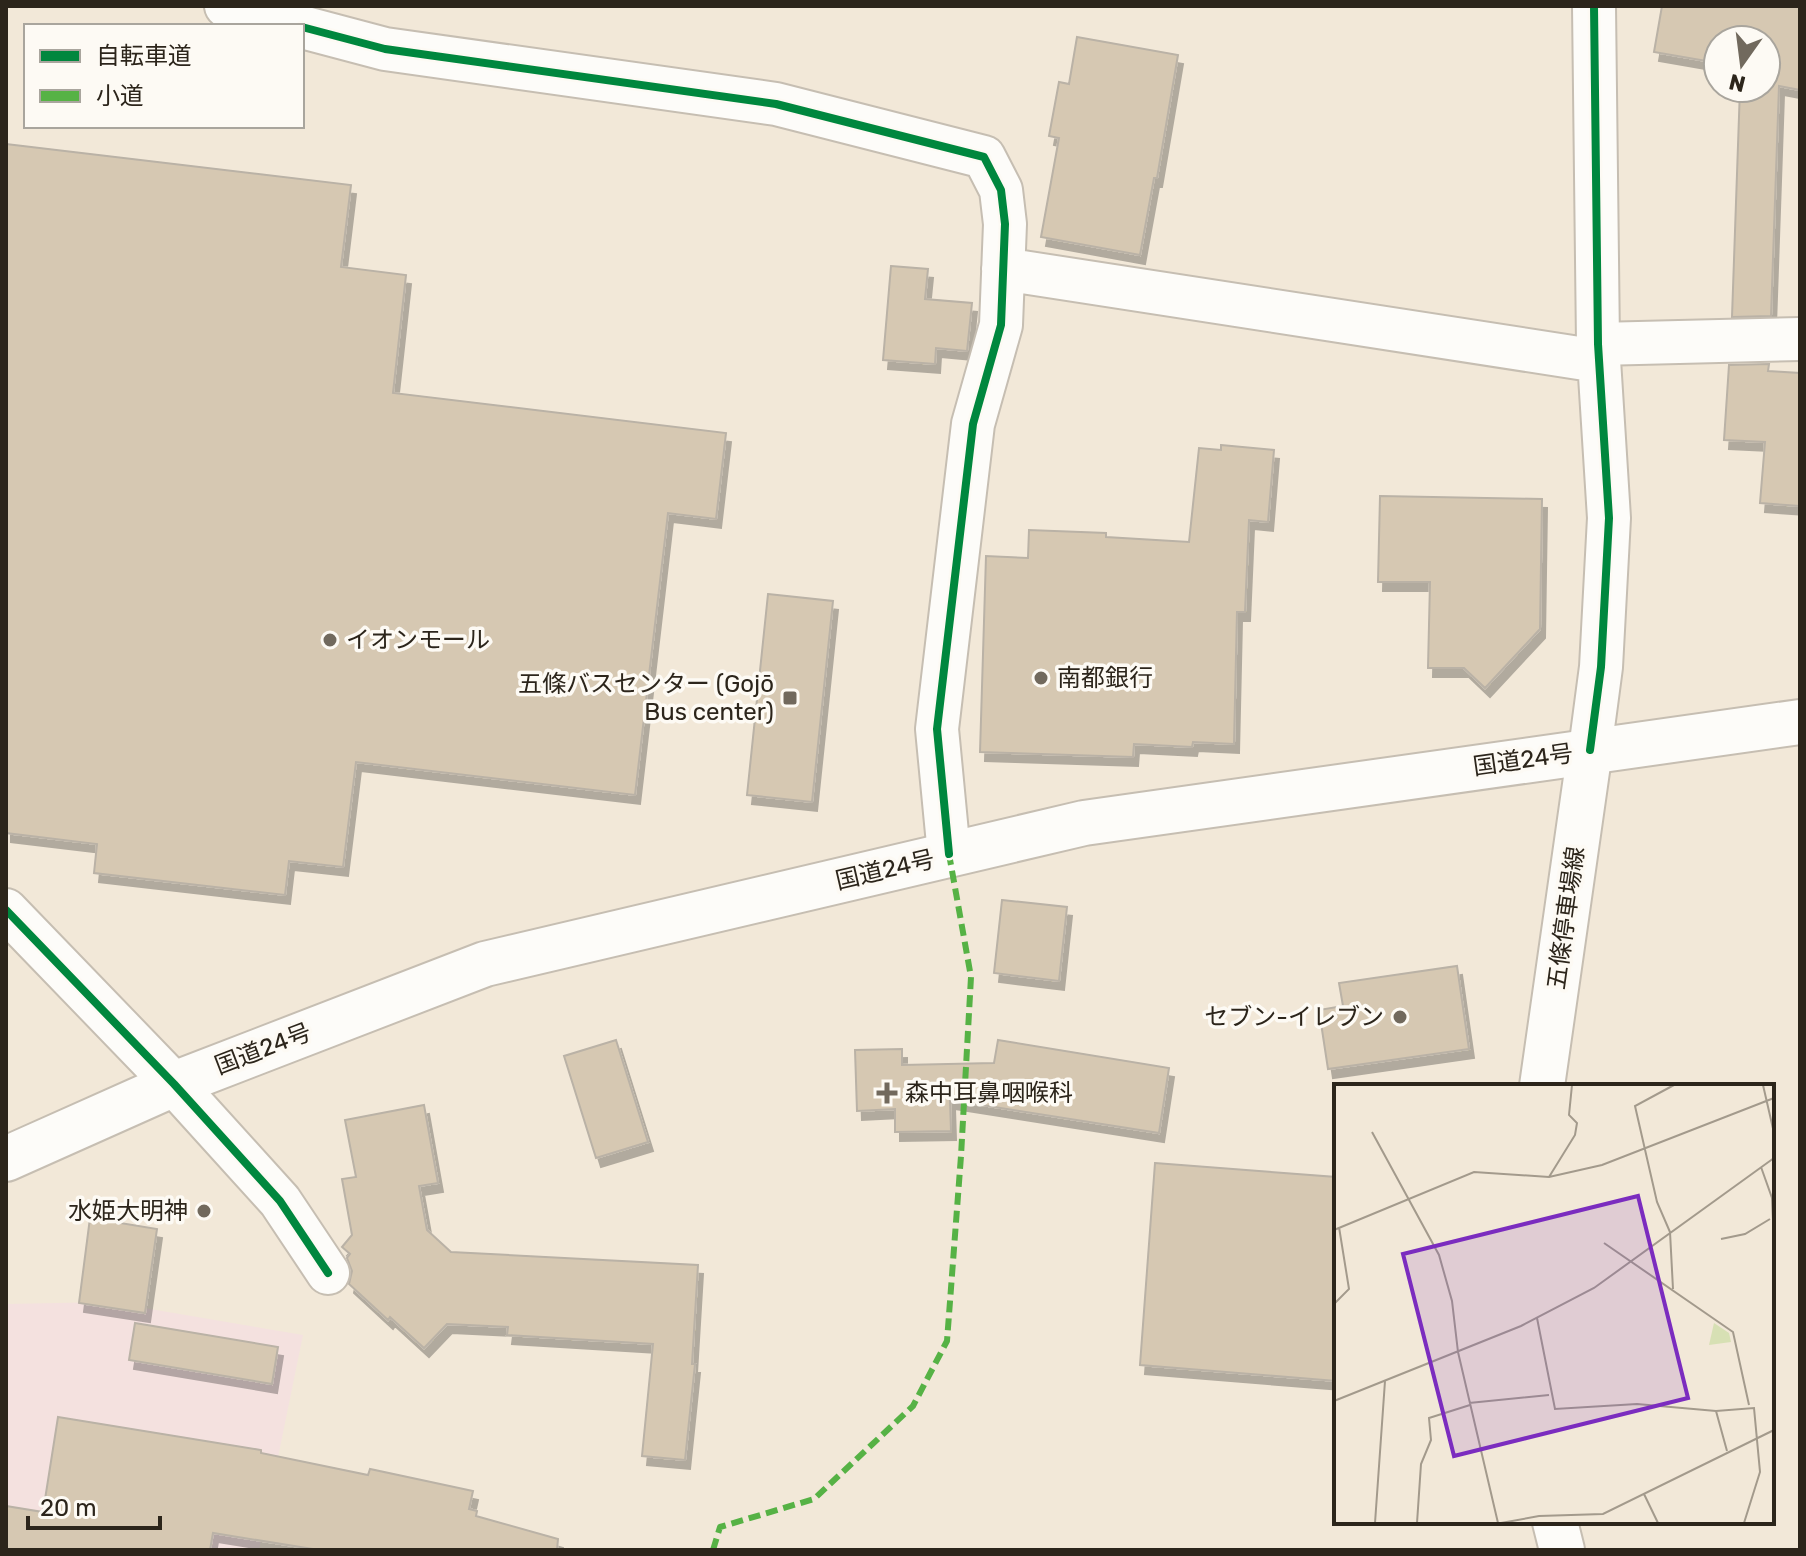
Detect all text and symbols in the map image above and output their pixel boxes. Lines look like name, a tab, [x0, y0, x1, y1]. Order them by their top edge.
legend	[24, 24, 304, 128]
north arrow	[1702, 24, 1782, 104]
text: 自転車道	[96, 42, 192, 70]
text: N	[1726, 68, 1748, 98]
text: 小道	[96, 82, 144, 110]
place label: イオンモール	[346, 626, 490, 654]
marker: イオンモール	[321, 631, 339, 649]
place label: 南都銀行	[1057, 664, 1153, 692]
marker: 南都銀行	[1032, 669, 1050, 687]
place label: 五條バスセンター (Gojō Bus center)	[518, 670, 774, 726]
marker: 五條バスセンター (Gojō Bus center)	[781, 689, 799, 707]
street label: 国道24号	[1471, 739, 1575, 781]
street label: 国道24号	[833, 845, 937, 895]
street label: 五條停車場線	[1542, 845, 1590, 991]
place label: セブン-イレブン	[1204, 1003, 1384, 1031]
marker: セブン-イレブン	[1391, 1008, 1409, 1026]
street label: 国道24号	[211, 1018, 315, 1080]
place label: 森中耳鼻咽喉科	[905, 1079, 1073, 1107]
marker: 森中耳鼻咽喉科	[876, 1082, 898, 1104]
inset map	[1334, 1084, 1774, 1524]
place label: 水姫大明神	[68, 1197, 188, 1225]
marker: 水姫大明神	[195, 1202, 213, 1220]
scale bar	[28, 1480, 160, 1530]
text: 20 m	[40, 1494, 97, 1522]

